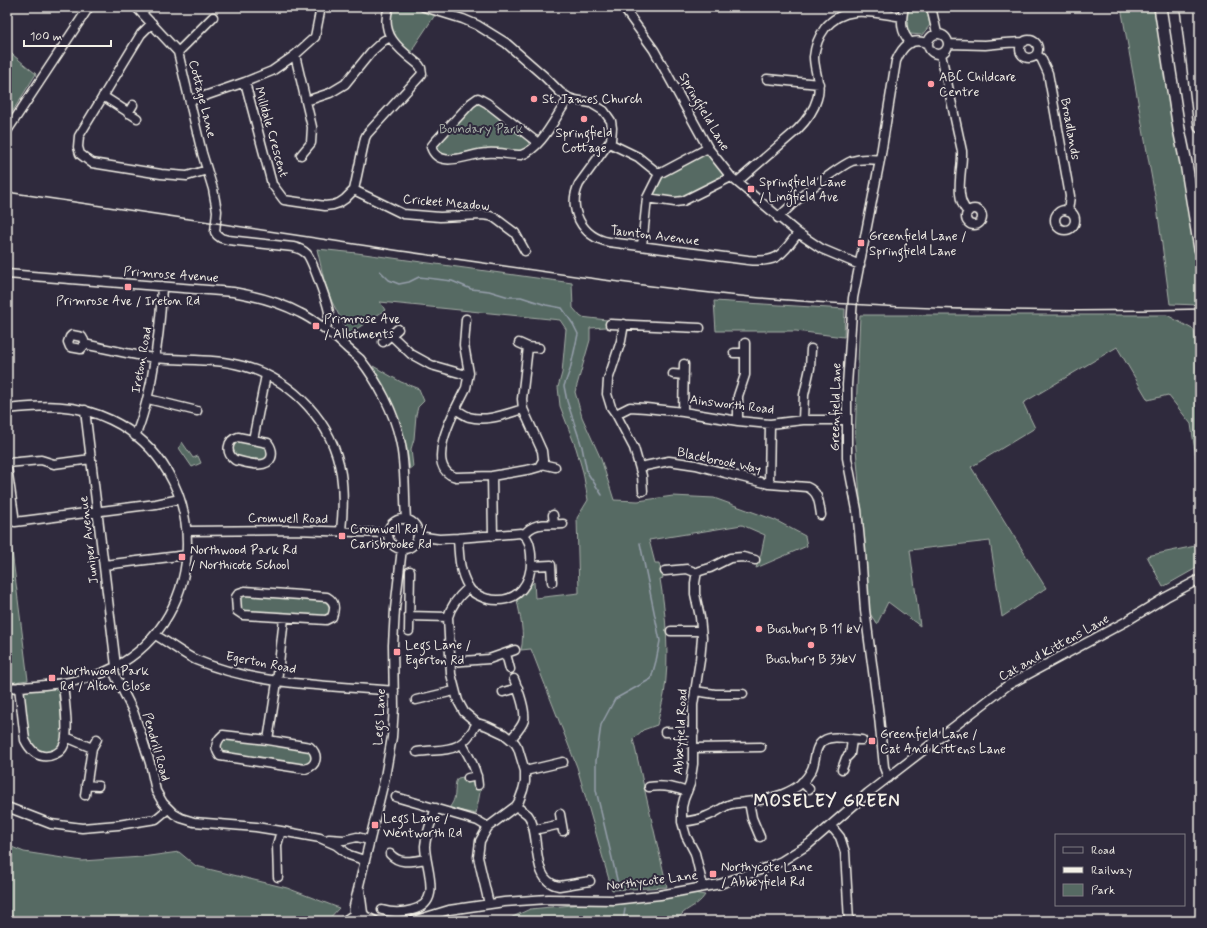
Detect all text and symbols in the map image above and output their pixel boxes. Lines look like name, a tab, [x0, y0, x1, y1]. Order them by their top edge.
scale bar	[24, 22, 111, 48]
text: 100 m	[30, 29, 62, 45]
street label: Cottage Lane	[184, 58, 220, 140]
place label: ABC Childcare Centre	[939, 69, 1016, 101]
street label: Springfield Lane	[673, 70, 733, 155]
marker: ABC Childcare Centre	[926, 79, 936, 89]
street label: Milldale Crescent	[250, 85, 292, 179]
place label: St. James Church	[542, 91, 643, 108]
marker: St. James Church	[529, 94, 539, 104]
street label: Broadlands	[1056, 97, 1084, 162]
marker: Springfield Cottage	[579, 114, 589, 124]
park label: Boundary Park	[439, 121, 524, 138]
place label: Springfield Cottage	[555, 125, 613, 157]
place label: Springfield Lane / Lingfield Ave	[759, 174, 847, 207]
marker: Springfield Lane / Lingfield Ave	[746, 184, 756, 194]
street label: Cricket Meadow	[402, 191, 490, 215]
street label: Taunton Avenue	[609, 222, 701, 250]
place label: Greenfield Lane / Springfield Lane	[869, 228, 967, 262]
marker: Greenfield Lane / Springfield Lane	[856, 238, 866, 248]
street label: Primrose Avenue	[123, 263, 219, 287]
marker: Primrose Ave / Ireton Rd	[123, 282, 133, 292]
place label: Primrose Ave / Ireton Rd	[56, 293, 200, 310]
place label: Primrose Ave / Allotments	[324, 311, 400, 343]
marker: Primrose Ave / Allotments	[311, 321, 321, 331]
street label: Ireton Road	[128, 325, 156, 395]
street label: Greenfield Lane	[827, 362, 845, 451]
street label: Ainsworth Road	[689, 391, 775, 419]
street label: Blackbrook Way	[675, 444, 763, 478]
street label: Juniper Avenue	[75, 495, 103, 585]
street label: Cromwell Road	[248, 510, 328, 528]
place label: Cromwell Rd / Carisbrooke Rd	[350, 521, 432, 553]
marker: Cromwell Rd / Carisbrooke Rd	[337, 531, 347, 541]
place label: Northwood Park Rd / Northicote School	[190, 542, 297, 574]
marker: Northwood Park Rd / Northicote School	[177, 552, 187, 562]
street label: Cat and Kittens Lane	[996, 610, 1112, 685]
place label: Bushbury B 11 kV	[767, 621, 861, 638]
marker: Bushbury B 11 kV	[754, 624, 764, 634]
place label: Legs Lane / Egerton Rd	[405, 637, 471, 669]
marker: Bushbury B 33kV	[806, 640, 816, 650]
marker: Legs Lane / Egerton Rd	[392, 647, 402, 657]
street label: Egerton Road	[224, 648, 298, 678]
place label: Bushbury B 33kV	[766, 651, 856, 668]
place label: Northwood Park Rd / Alton Close	[60, 663, 151, 695]
marker: Northwood Park Rd / Alton Close	[47, 673, 57, 683]
street label: Legs Lane	[370, 688, 392, 746]
street label: Abbeyfield Road	[670, 688, 692, 776]
street label: Pendrill Road	[138, 711, 174, 783]
place label: Greenfield Lane / Cat And Kittens Lane	[880, 726, 1006, 758]
marker: Greenfield Lane / Cat And Kittens Lane	[867, 736, 877, 746]
district label: MOSELEY GREEN	[753, 790, 901, 812]
place label: Legs Lane / Wentworth Rd	[383, 810, 462, 842]
marker: Legs Lane / Wentworth Rd	[370, 820, 380, 830]
legend	[1055, 834, 1185, 906]
text: Road	[1091, 843, 1115, 859]
place label: Northycote Lane / Abbeyfield Rd	[721, 859, 813, 891]
text: Railway	[1091, 863, 1133, 879]
street label: Northycote Lane	[605, 867, 699, 895]
marker: Northycote Lane / Abbeyfield Rd	[708, 869, 718, 879]
text: Park	[1091, 883, 1115, 899]

